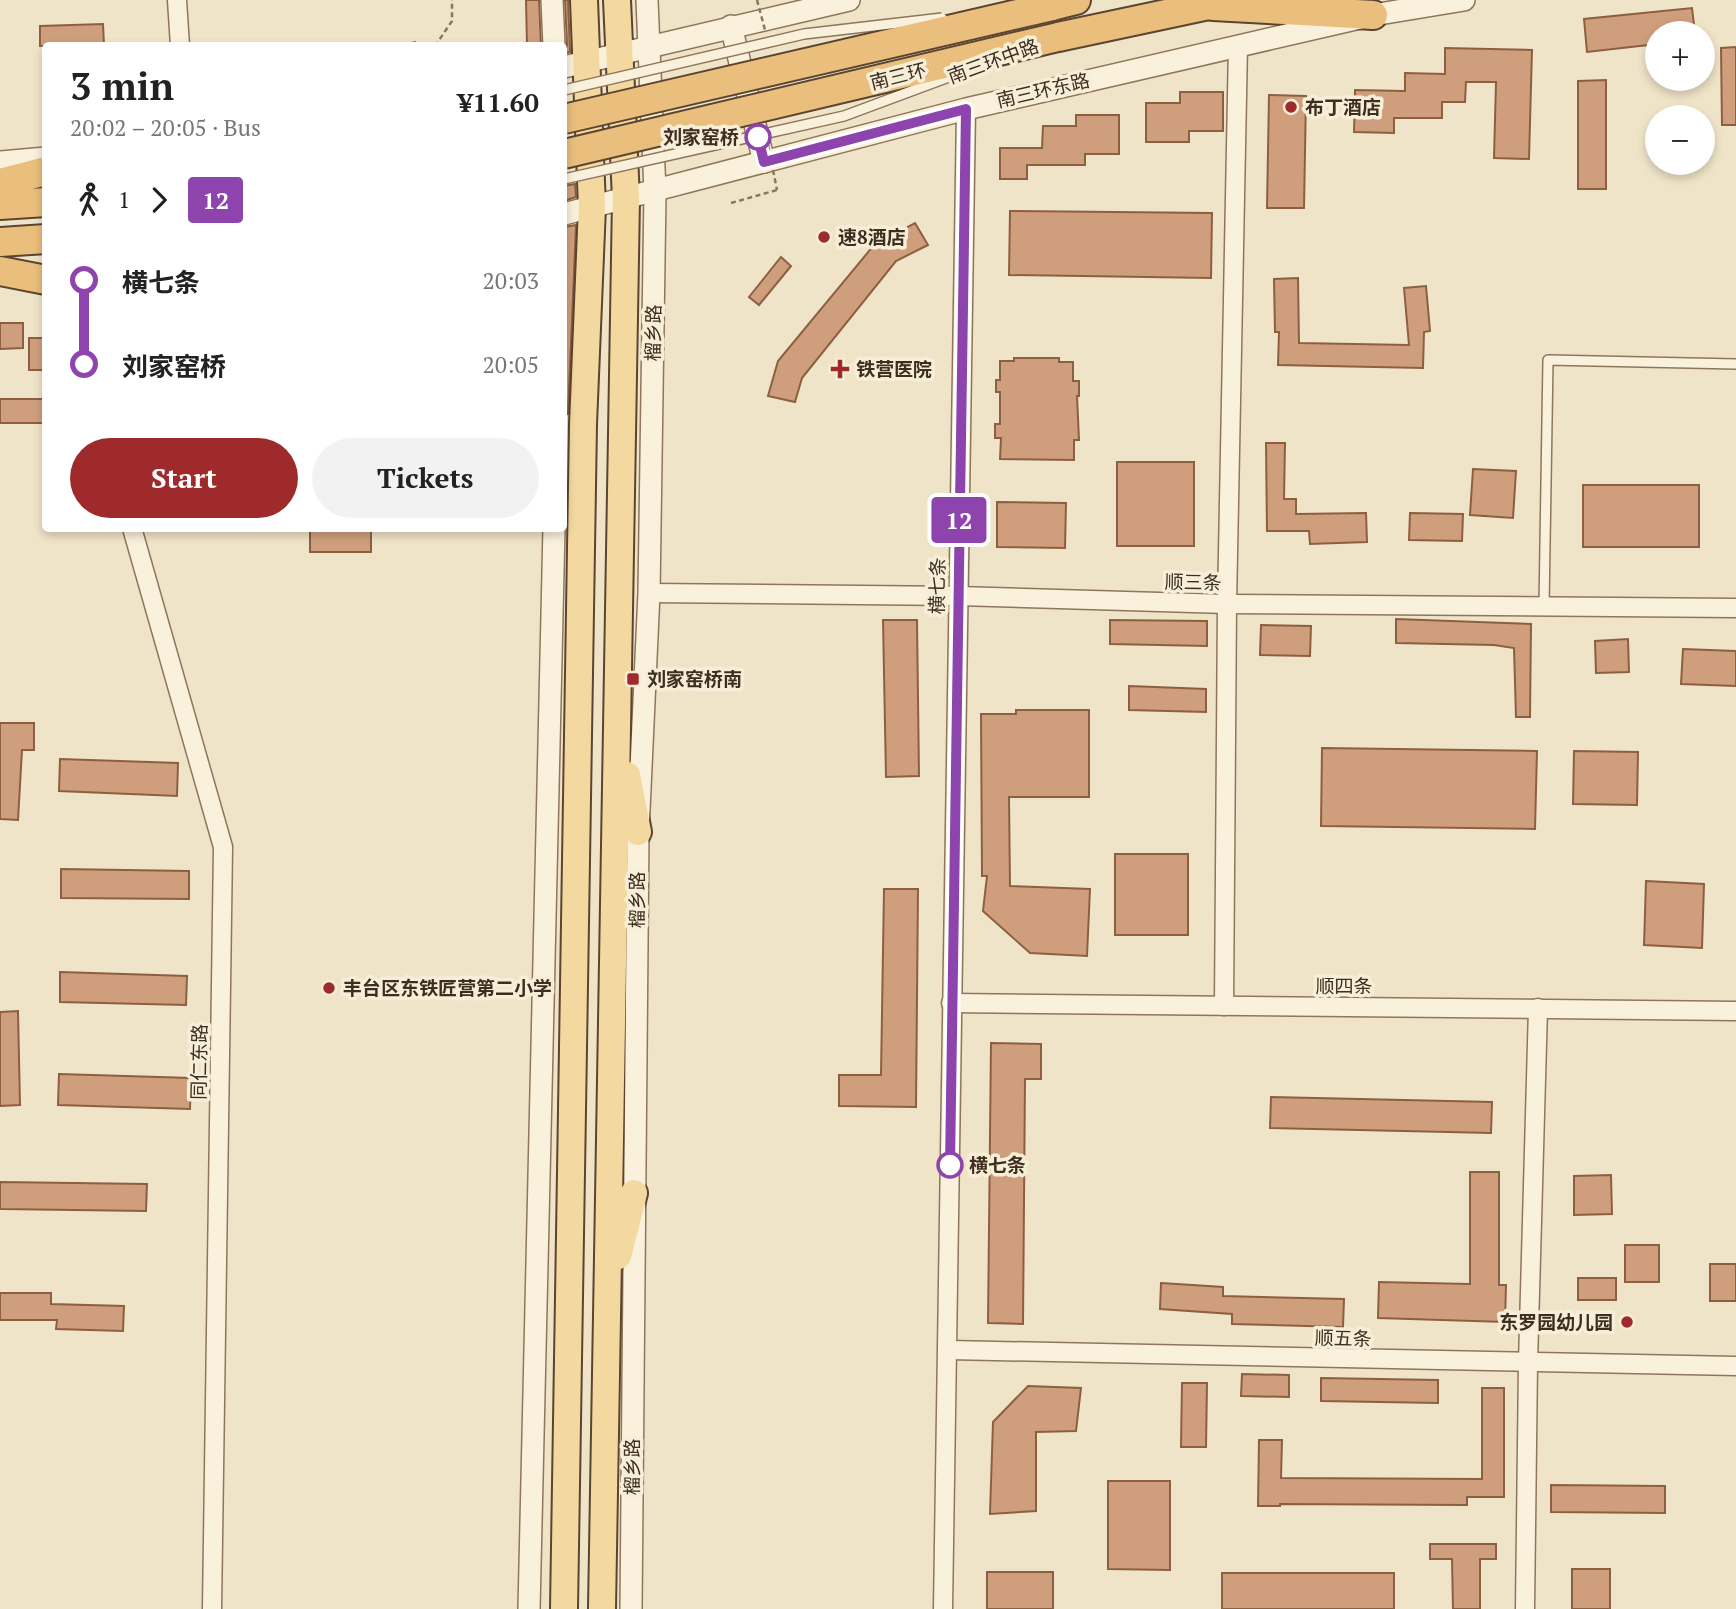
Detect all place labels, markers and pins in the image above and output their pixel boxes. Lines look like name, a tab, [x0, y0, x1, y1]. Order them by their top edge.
place label: 布丁酒店	[1305, 94, 1381, 119]
marker: 布丁酒店	[1283, 99, 1299, 115]
place label: 刘家窑桥	[663, 124, 739, 149]
marker: 刘家窑桥	[745, 124, 771, 150]
place label: 速8酒店	[838, 224, 906, 249]
marker: 速8酒店	[816, 229, 832, 245]
place label: 铁营医院	[856, 356, 932, 381]
marker: 铁营医院	[830, 359, 850, 379]
place label: 刘家窑桥南	[647, 666, 742, 691]
marker: 刘家窑桥南	[625, 671, 641, 687]
place label: 丰台区东铁匠营第二小学	[343, 975, 552, 1000]
marker: 丰台区东铁匠营第二小学	[321, 980, 337, 996]
marker: 横七条	[937, 1152, 963, 1178]
place label: 横七条	[969, 1152, 1026, 1177]
place label: 东罗园幼儿园	[1499, 1309, 1613, 1334]
marker: 东罗园幼儿园	[1619, 1314, 1635, 1330]

